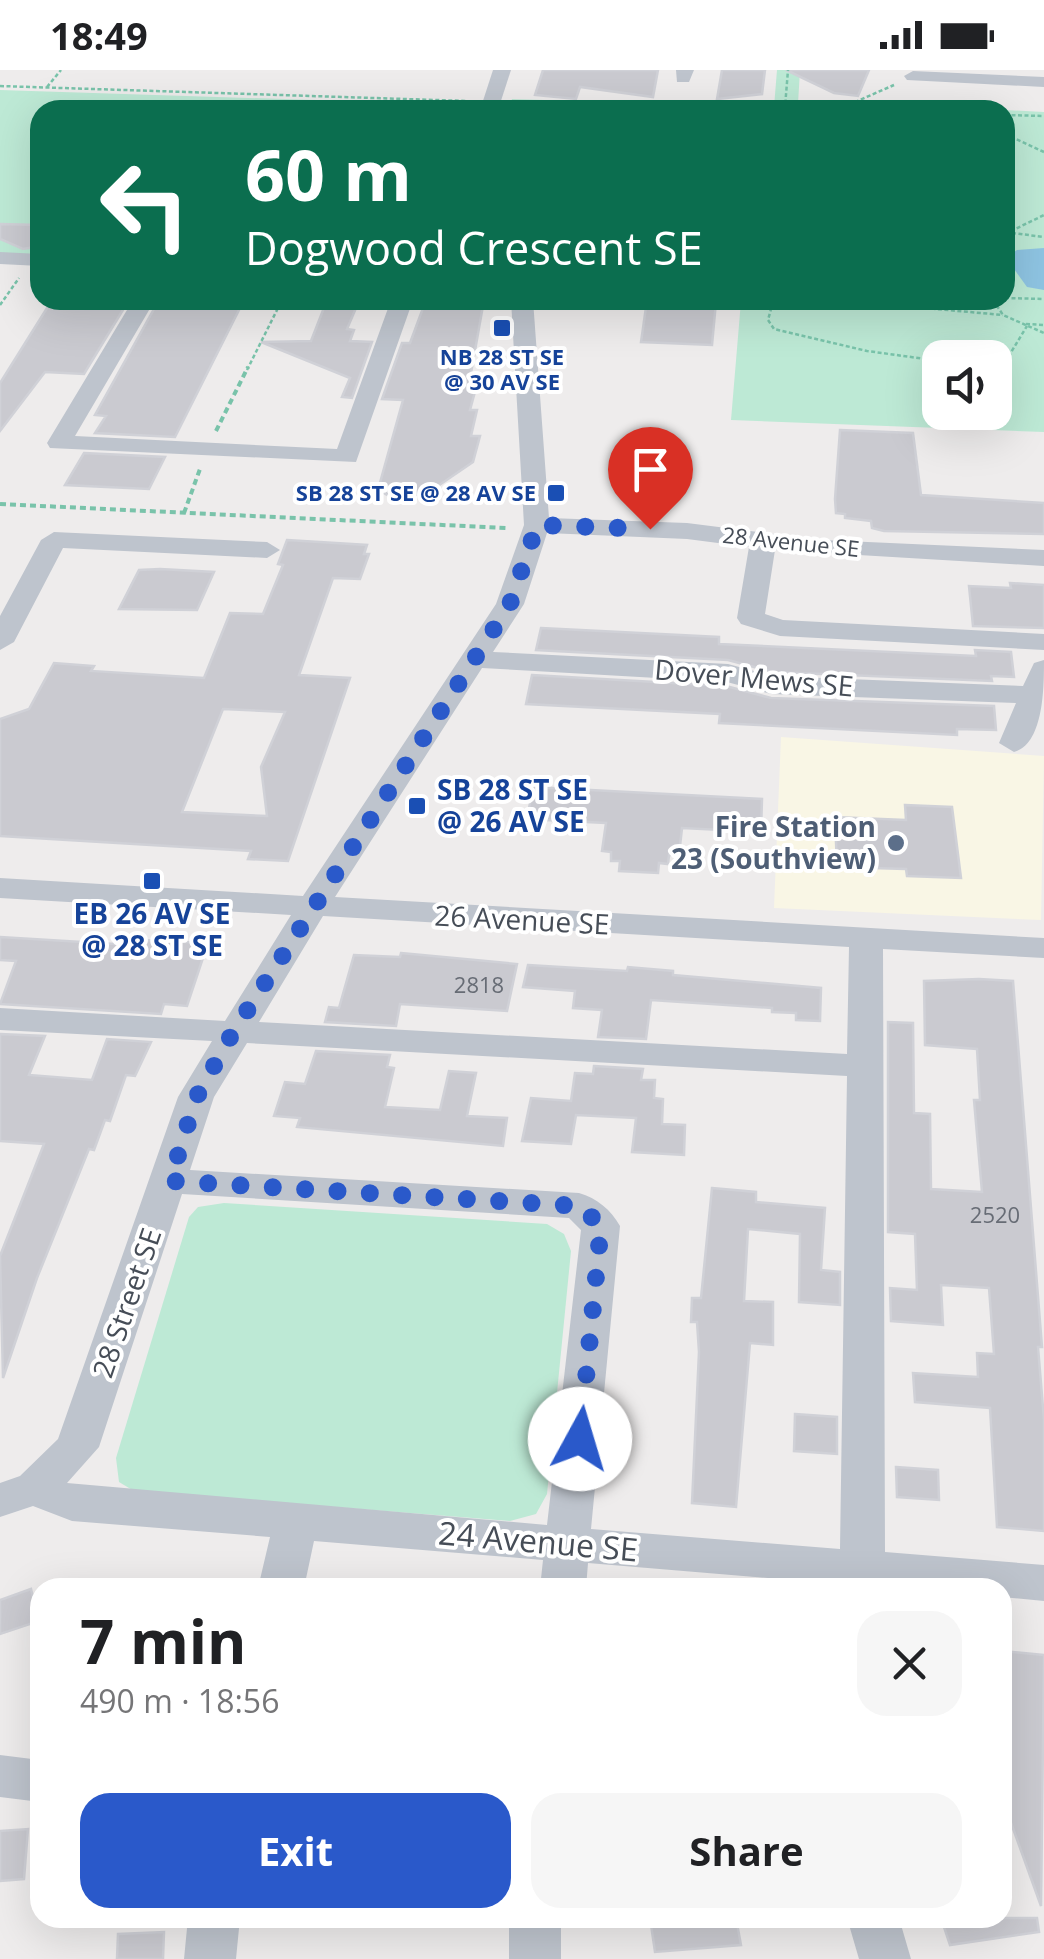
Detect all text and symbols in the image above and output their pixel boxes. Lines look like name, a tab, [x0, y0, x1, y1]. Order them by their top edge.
text: 18:49	[50, 9, 148, 61]
text: 60 m	[245, 126, 412, 222]
icon: left	[80, 140, 210, 270]
text: Dogwood Crescent SE	[245, 217, 703, 278]
marker: NB 28 ST SE @ 30 AV SE	[491, 317, 513, 339]
map controls	[922, 340, 1012, 430]
button: sound	[922, 340, 1012, 430]
place label: NB 28 ST SE @ 30 AV SE	[440, 341, 564, 396]
pin	[608, 427, 693, 530]
icon: arrive	[623, 442, 678, 497]
place label: SB 28 ST SE @ 28 AV SE	[296, 477, 536, 507]
marker: SB 28 ST SE @ 28 AV SE	[545, 482, 567, 504]
street label: 28 Avenue SE	[721, 519, 861, 563]
street label: Dover Mews SE	[653, 649, 855, 705]
place label: SB 28 ST SE @ 26 AV SE	[437, 770, 588, 840]
marker: SB 28 ST SE @ 26 AV SE	[406, 795, 428, 817]
place label: Fire Station 23 (Southview)	[671, 807, 876, 877]
marker: Fire Station 23 (Southview)	[885, 832, 907, 854]
marker: EB 26 AV SE @ 28 ST SE	[141, 870, 163, 892]
place label: EB 26 AV SE @ 28 ST SE	[74, 894, 230, 964]
street label: 26 Avenue SE	[434, 895, 610, 943]
house number: 2818	[454, 969, 504, 999]
house number: 2520	[970, 1199, 1020, 1229]
street label: 28 Street SE	[83, 1223, 169, 1382]
position arrow	[528, 1387, 632, 1491]
street label: 24 Avenue SE	[437, 1510, 640, 1571]
text: 7 min	[80, 1600, 247, 1682]
button: close	[857, 1611, 962, 1716]
text: 490 m · 18:56	[80, 1679, 279, 1722]
button: Exit	[80, 1793, 511, 1908]
button: Share	[531, 1793, 962, 1908]

